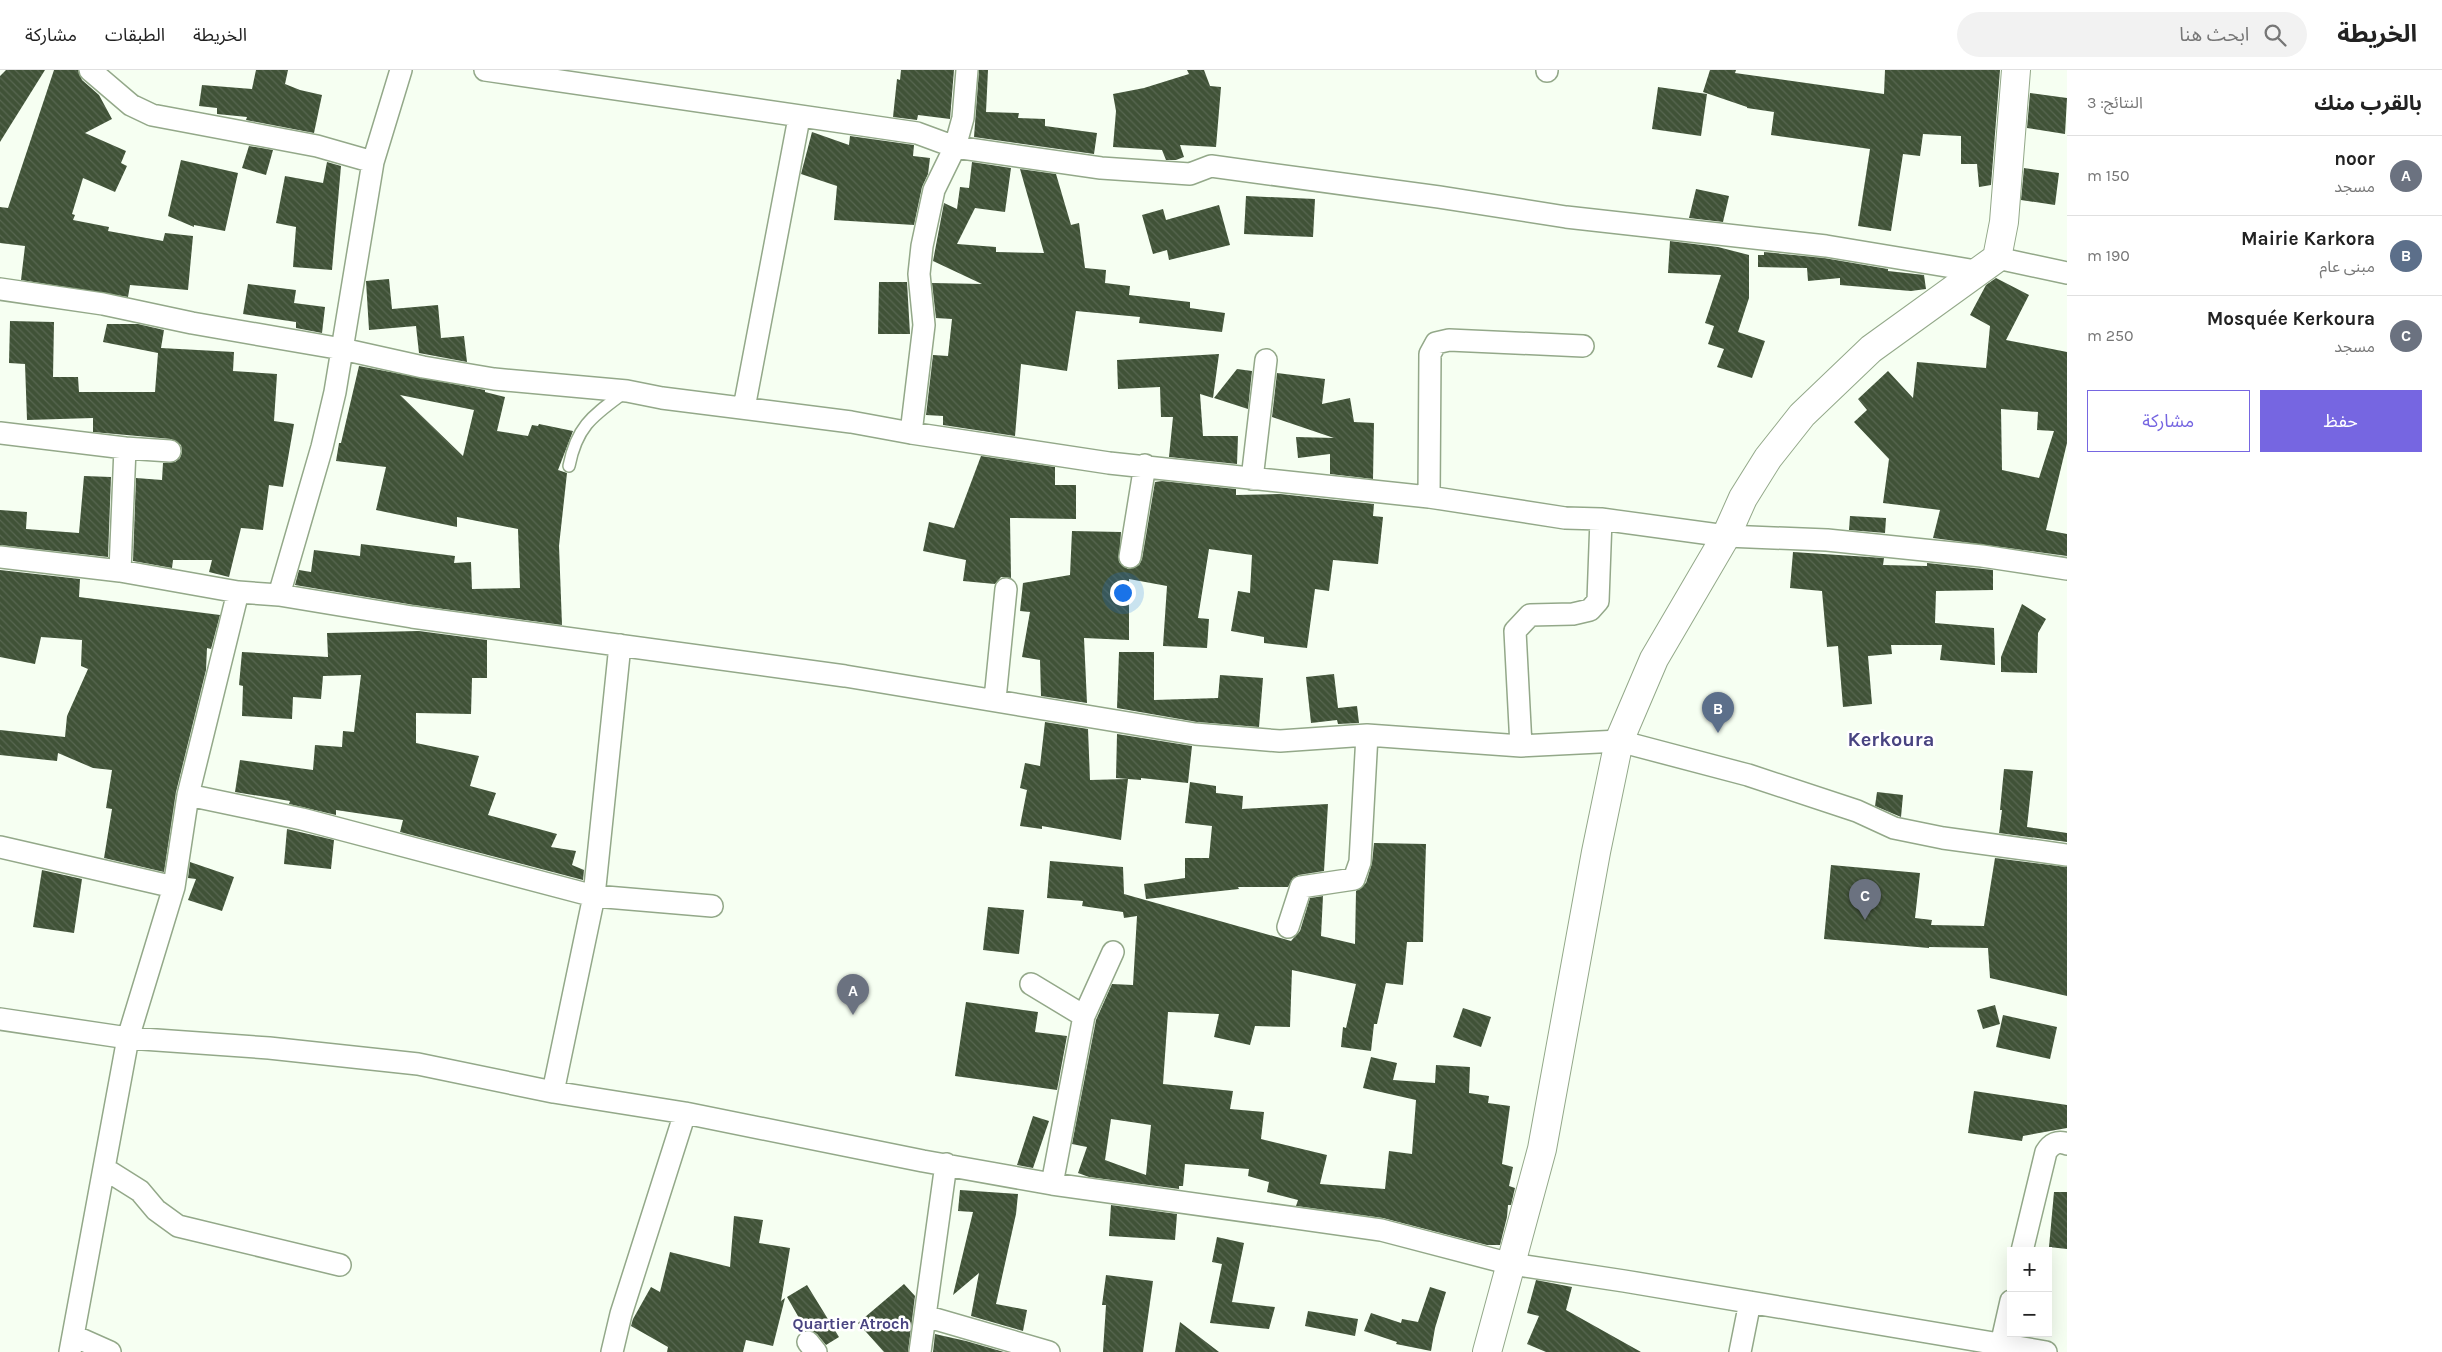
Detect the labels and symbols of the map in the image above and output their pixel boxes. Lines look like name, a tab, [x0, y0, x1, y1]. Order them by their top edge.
your location	[1110, 580, 1136, 606]
pin: B	[1702, 692, 1734, 733]
district label: Kerkoura	[1848, 728, 1934, 751]
pin: C	[1849, 879, 1881, 920]
pin: A	[837, 974, 869, 1015]
district label: Quartier Atroch	[792, 1314, 910, 1333]

